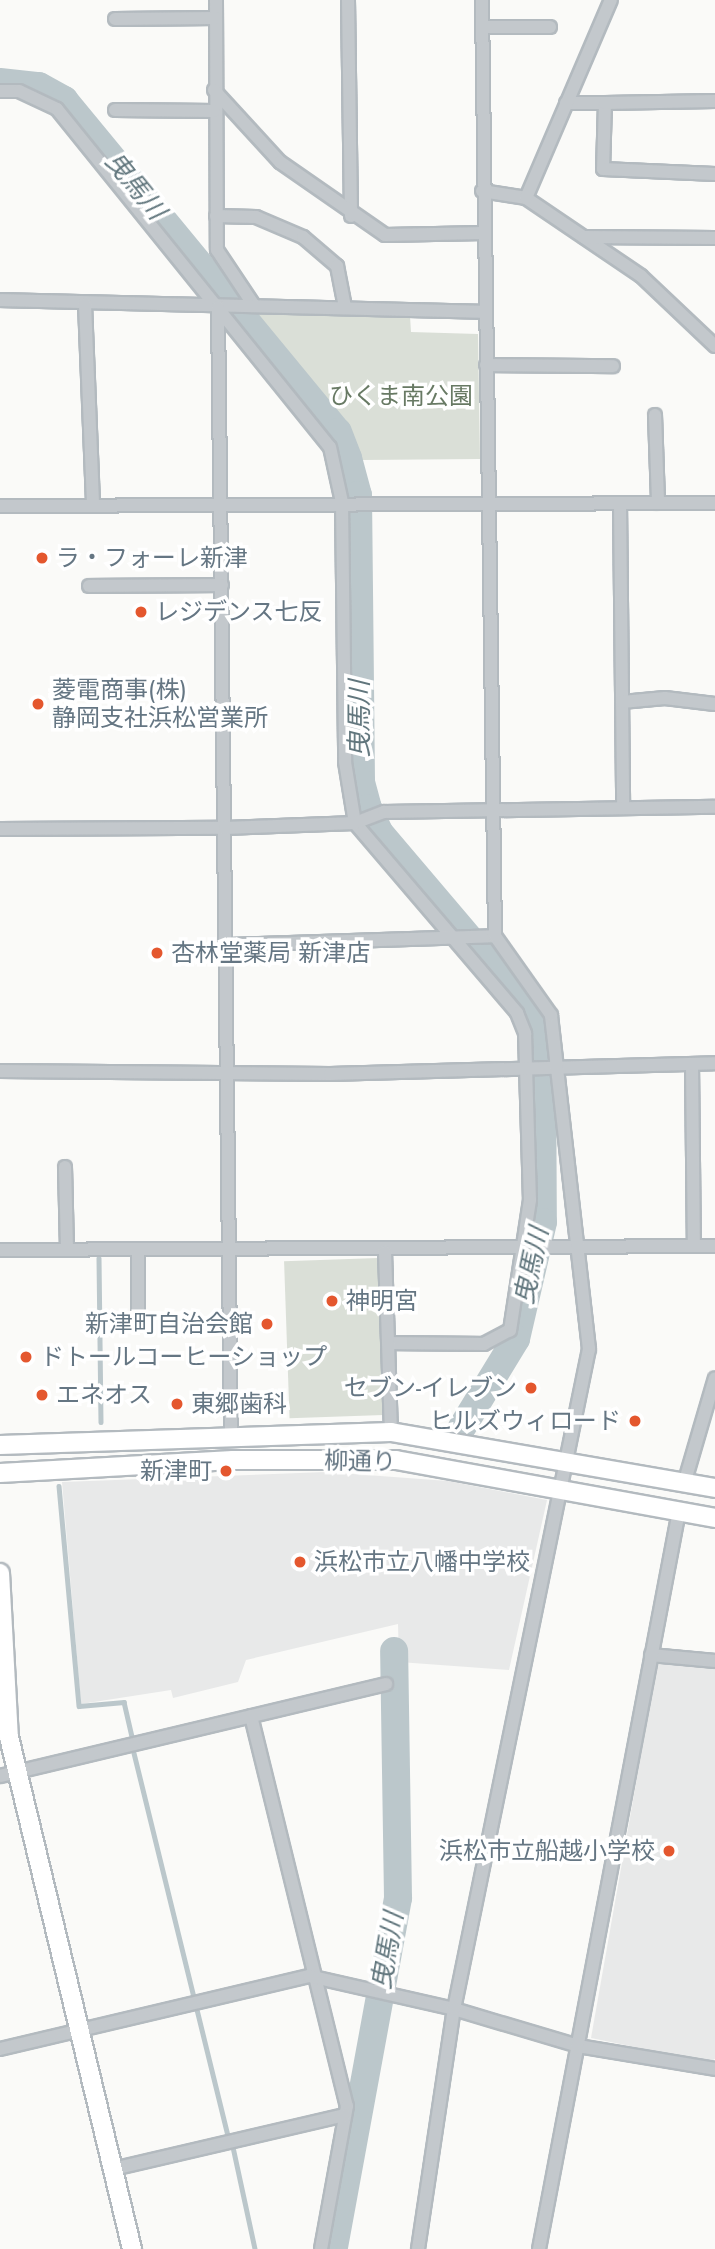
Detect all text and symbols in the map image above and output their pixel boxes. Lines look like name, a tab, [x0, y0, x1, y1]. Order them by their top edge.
water label: 曳馬川	[98, 146, 172, 226]
park label: ひくま南公園	[329, 382, 473, 410]
place label: ラ・フォーレ新津	[56, 544, 248, 572]
marker: ラ・フォーレ新津	[34, 550, 50, 566]
place label: レジデンス七反	[155, 598, 323, 626]
marker: レジデンス七反	[133, 604, 149, 620]
place label: 菱電商事(株) 静岡支社浜松営業所	[52, 676, 268, 732]
water label: 曳馬川	[344, 680, 376, 758]
marker: 菱電商事(株) 静岡支社浜松営業所	[30, 696, 46, 712]
place label: 杏林堂薬局 新津店	[171, 939, 370, 967]
marker: 杏林堂薬局 新津店	[149, 945, 165, 961]
water label: 曳馬川	[509, 1225, 555, 1307]
place label: 神明宮	[346, 1287, 418, 1315]
marker: 神明宮	[324, 1293, 340, 1309]
place label: 新津町自治会館	[85, 1310, 253, 1338]
marker: 新津町自治会館	[259, 1316, 275, 1332]
place label: ドトールコーヒーショップ	[40, 1343, 328, 1371]
marker: ドトールコーヒーショップ	[18, 1349, 34, 1365]
place label: セブン-イレブン	[344, 1374, 517, 1402]
marker: セブン-イレブン	[523, 1380, 539, 1396]
place label: エネオス	[56, 1381, 152, 1409]
marker: エネオス	[34, 1387, 50, 1403]
place label: 東郷歯科	[191, 1390, 287, 1418]
marker: 東郷歯科	[169, 1396, 185, 1412]
place label: ヒルズウィロード	[429, 1407, 621, 1435]
marker: ヒルズウィロード	[627, 1413, 643, 1429]
street label: 柳通り	[324, 1446, 396, 1476]
place label: 新津町	[140, 1457, 212, 1485]
marker: 新津町	[218, 1463, 234, 1479]
place label: 浜松市立八幡中学校	[314, 1548, 530, 1576]
marker: 浜松市立八幡中学校	[292, 1554, 308, 1570]
place label: 浜松市立船越小学校	[439, 1837, 655, 1865]
marker: 浜松市立船越小学校	[661, 1843, 677, 1859]
water label: 曳馬川	[366, 1910, 410, 1992]

